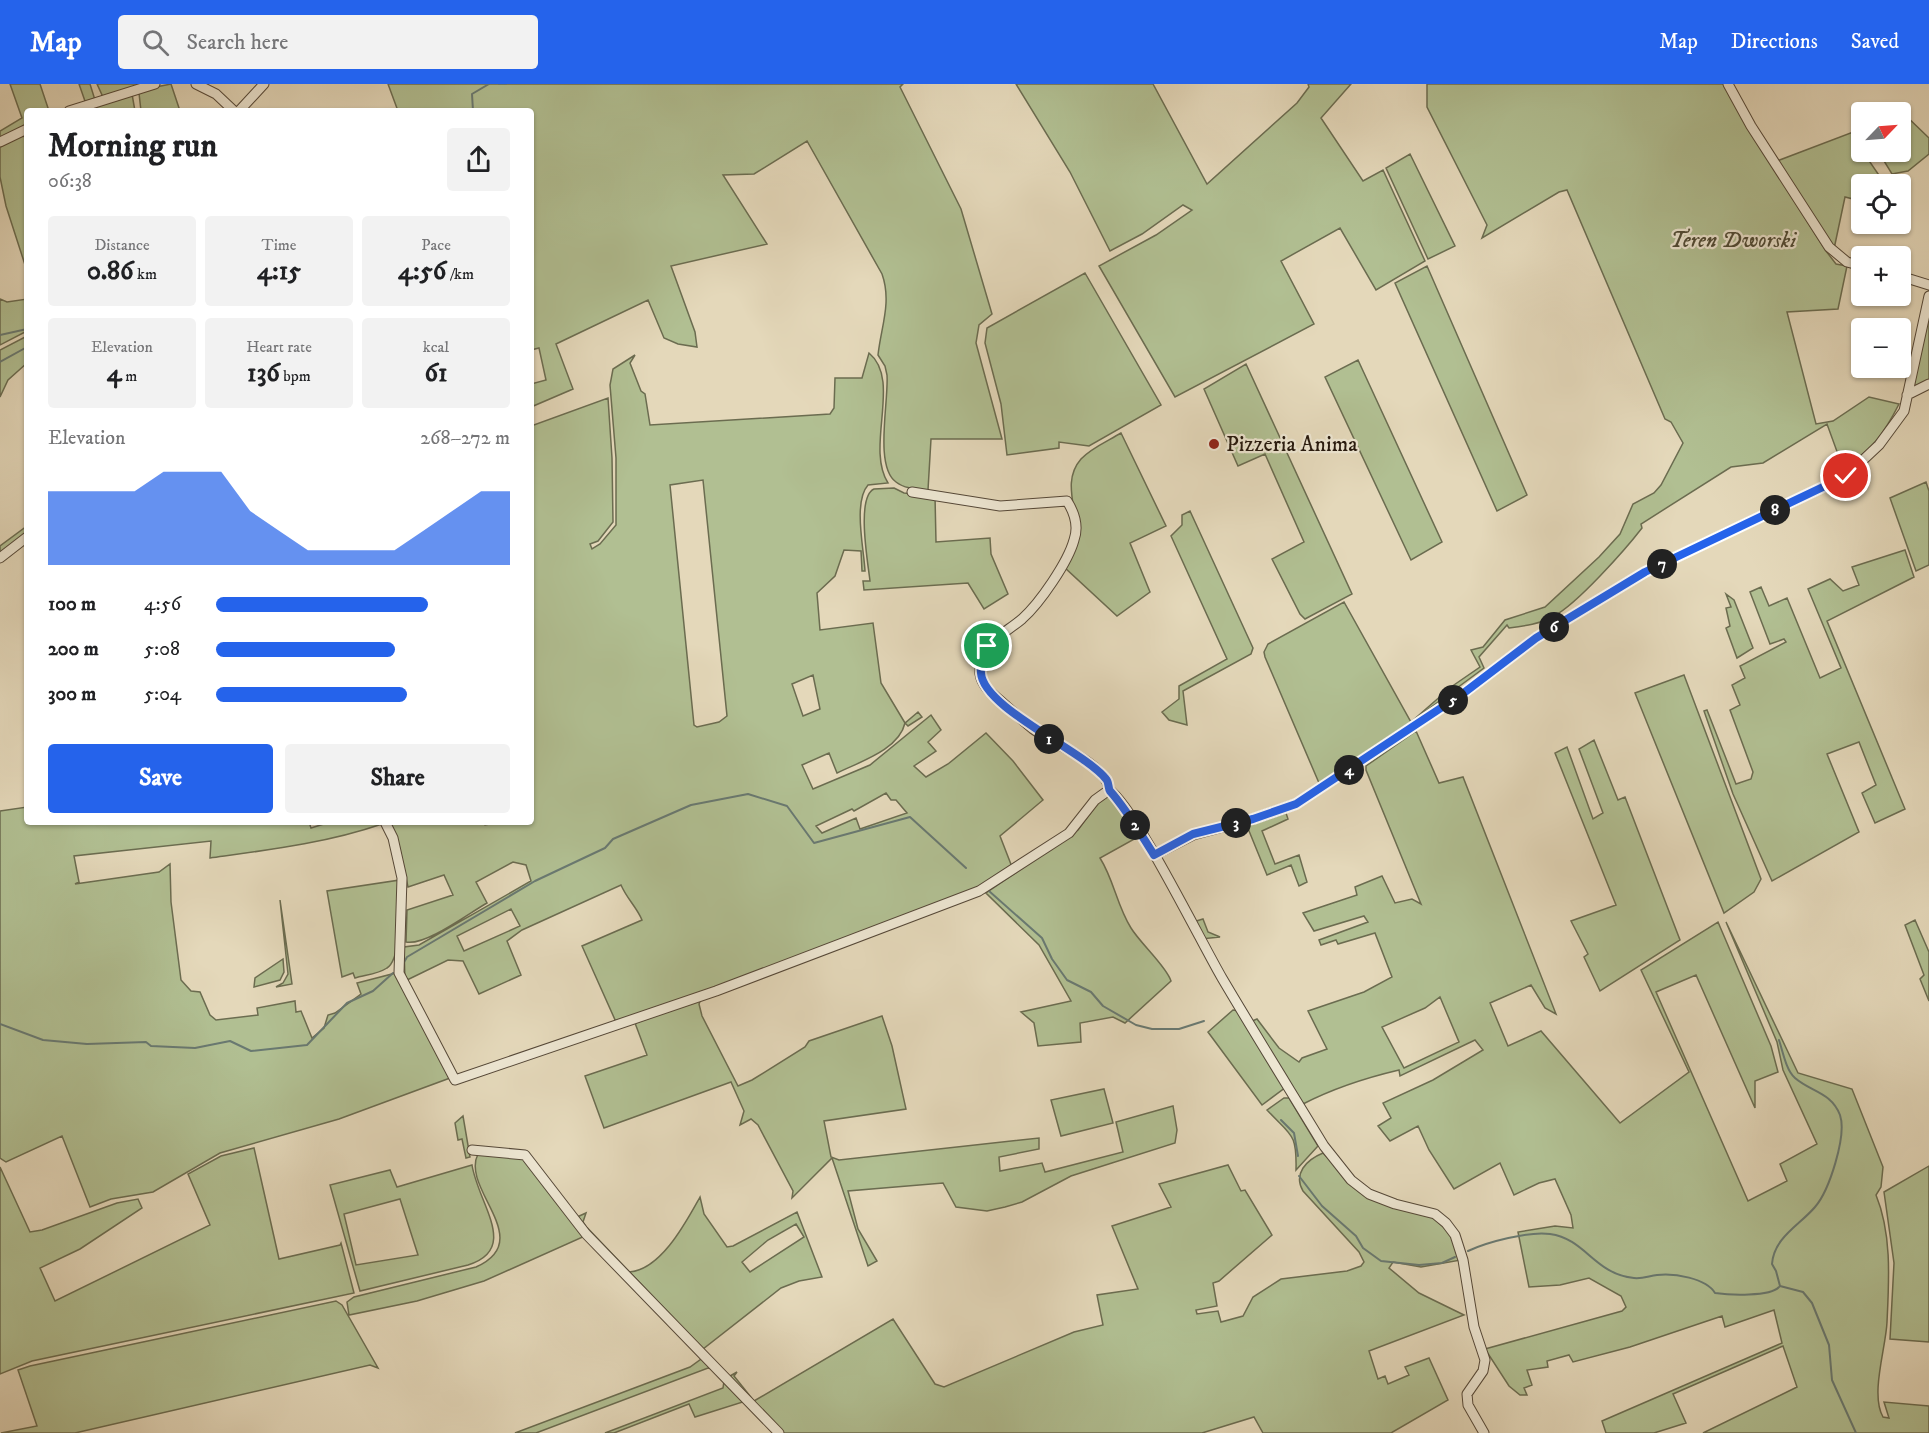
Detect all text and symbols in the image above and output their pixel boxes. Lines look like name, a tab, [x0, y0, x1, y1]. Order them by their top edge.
search box	[118, 15, 538, 69]
text: Map	[30, 25, 82, 60]
icon: search	[139, 26, 172, 59]
text: Search here	[187, 29, 288, 56]
text: Map	[1659, 29, 1698, 55]
text: Directions	[1731, 29, 1818, 55]
text: Saved	[1851, 29, 1899, 55]
north arrow	[1851, 102, 1911, 162]
map controls	[1851, 102, 1911, 378]
text: Morning run	[48, 126, 217, 167]
button: share	[447, 128, 510, 191]
text: 06:38	[48, 169, 92, 194]
button: locate	[1851, 174, 1911, 234]
park label: Teren Dworski	[1670, 227, 1797, 254]
text: Distance	[94, 235, 150, 255]
text: Time	[262, 235, 296, 255]
text: Pace	[421, 235, 451, 255]
button: +	[1851, 246, 1911, 306]
text: 0.86	[87, 255, 134, 288]
text: 4:15	[257, 255, 301, 288]
text: 4:56	[398, 255, 446, 288]
text: km	[134, 264, 157, 284]
text: /km	[446, 264, 474, 284]
button: −	[1851, 318, 1911, 378]
text: Elevation	[91, 337, 153, 357]
text: Heart rate	[246, 337, 312, 357]
text: kcal	[423, 337, 449, 357]
text: 4	[107, 357, 122, 390]
text: 136	[247, 357, 280, 390]
text: 61	[425, 357, 447, 390]
text: m	[122, 366, 137, 386]
text: bpm	[280, 366, 311, 386]
text: Elevation	[48, 426, 125, 451]
text: 268–272 m	[420, 426, 510, 451]
place label: Pizzeria Anima	[1226, 431, 1358, 458]
marker: Pizzeria Anima	[1207, 437, 1221, 451]
pin	[1820, 450, 1871, 501]
icon: check	[1829, 459, 1862, 492]
pin: 8	[1760, 495, 1790, 525]
text: 8	[1771, 500, 1779, 520]
pin: 7	[1647, 549, 1677, 579]
text: 7	[1658, 554, 1666, 574]
text: 100 m	[48, 592, 96, 617]
text: 4:56	[144, 592, 181, 617]
pin: 6	[1539, 612, 1569, 642]
text: 6	[1550, 617, 1558, 637]
pin	[961, 620, 1012, 671]
icon: arrive	[970, 629, 1003, 662]
text: 200 m	[48, 637, 99, 662]
text: 5:08	[144, 637, 180, 662]
text: 300 m	[48, 682, 96, 707]
text: 5:04	[144, 682, 181, 707]
pin: 5	[1438, 685, 1468, 715]
text: 5	[1449, 690, 1457, 710]
pin: 1	[1034, 724, 1064, 754]
text: 1	[1046, 729, 1052, 749]
button: Save	[48, 744, 273, 813]
button: Share	[285, 744, 510, 813]
pin: 4	[1334, 755, 1364, 785]
text: 4	[1344, 760, 1354, 780]
pin: 3	[1221, 808, 1251, 838]
pin: 2	[1120, 810, 1150, 840]
text: 3	[1233, 813, 1239, 833]
text: 2	[1131, 815, 1139, 835]

